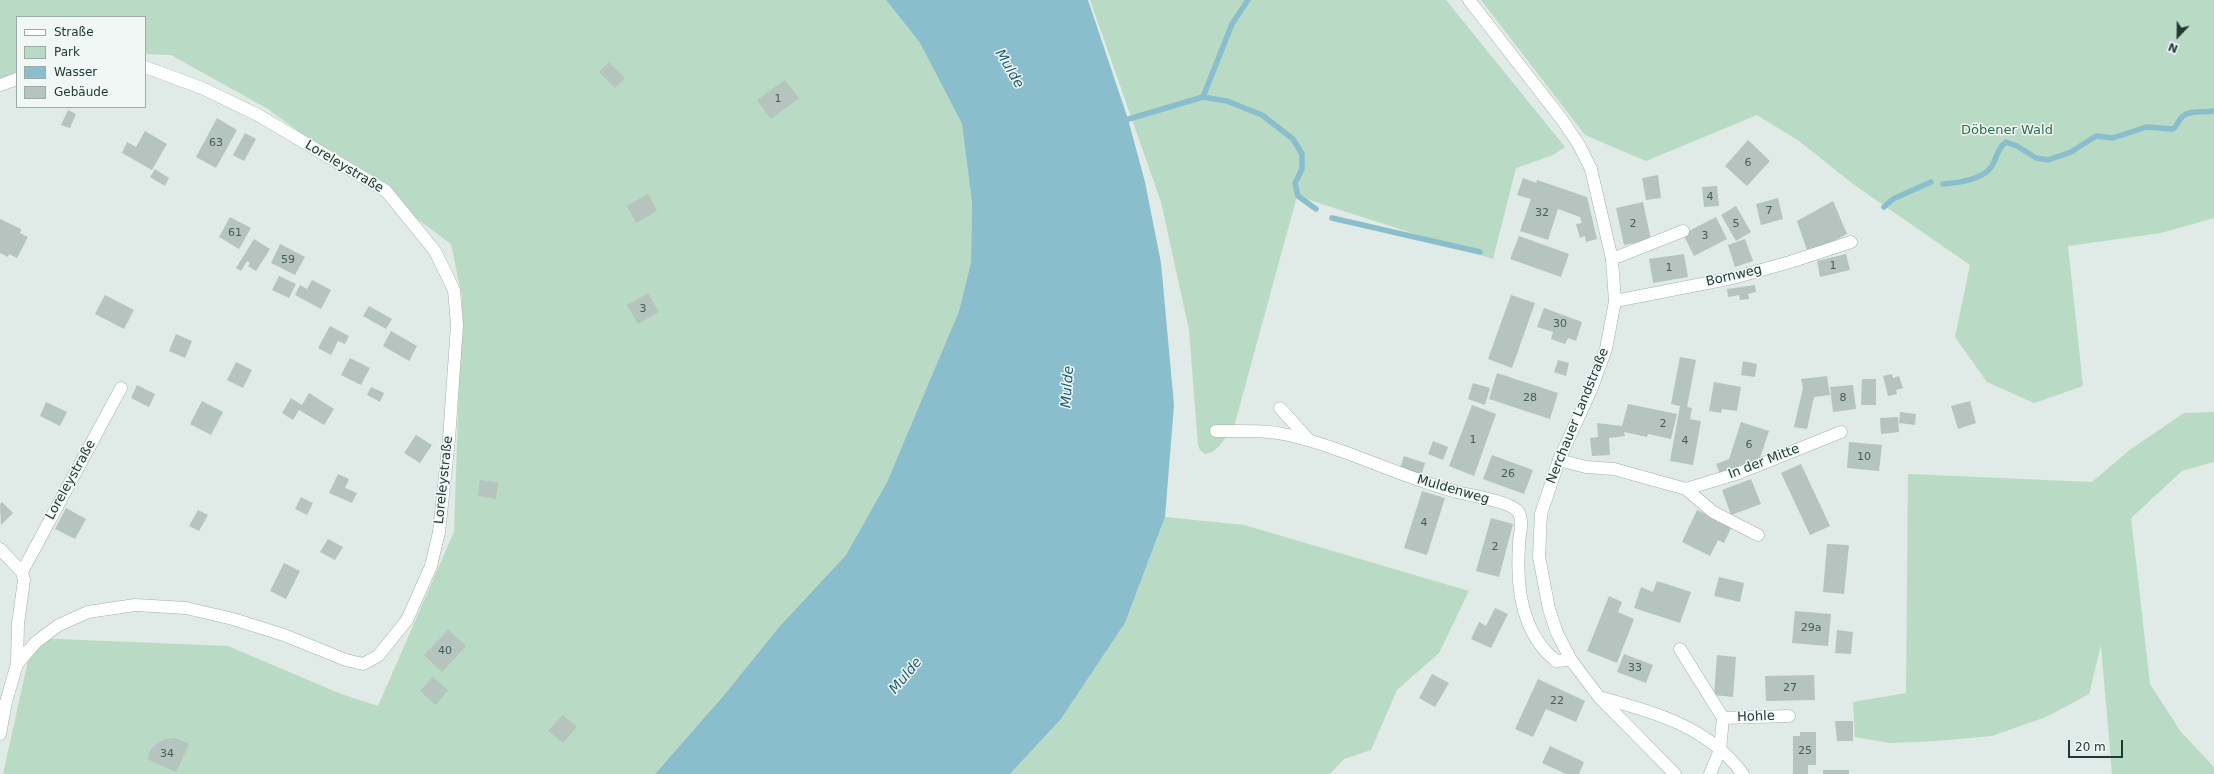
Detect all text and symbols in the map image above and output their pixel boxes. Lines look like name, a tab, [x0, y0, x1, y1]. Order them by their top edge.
legend	[16, 16, 146, 108]
north arrow	[2158, 16, 2198, 56]
text: Straße	[54, 25, 94, 39]
text: N	[2167, 40, 2180, 55]
text: Park	[54, 45, 80, 59]
water label: Mulde	[991, 47, 1027, 91]
text: Wasser	[54, 65, 97, 79]
text: Gebäude	[54, 85, 108, 99]
house number: 1	[775, 92, 781, 106]
park label: Döbener Wald	[1961, 123, 2053, 139]
house number: 63	[209, 136, 223, 150]
street label: Loreleystraße	[302, 137, 386, 197]
house number: 6	[1745, 156, 1751, 170]
house number: 4	[1707, 190, 1713, 204]
house number: 7	[1766, 204, 1772, 218]
house number: 32	[1535, 206, 1549, 220]
house number: 2	[1630, 217, 1636, 231]
house number: 5	[1733, 217, 1739, 231]
house number: 61	[228, 226, 242, 240]
house number: 3	[1702, 229, 1708, 243]
house number: 59	[281, 253, 295, 267]
house number: 1	[1830, 259, 1836, 273]
house number: 1	[1666, 261, 1672, 275]
street label: Bornweg	[1704, 262, 1764, 290]
house number: 3	[640, 302, 646, 316]
house number: 30	[1553, 317, 1567, 331]
street label: Nerchauer Landstraße	[1544, 346, 1612, 486]
water label: Mulde	[1058, 365, 1078, 409]
house number: 28	[1523, 391, 1537, 405]
house number: 8	[1840, 391, 1846, 405]
house number: 2	[1660, 417, 1666, 431]
house number: 1	[1470, 433, 1476, 447]
house number: 4	[1682, 434, 1688, 448]
street label: Loreleystraße	[432, 435, 456, 525]
street label: Loreleystraße	[43, 437, 99, 523]
house number: 6	[1746, 438, 1752, 452]
street label: In der Mitte	[1726, 441, 1802, 483]
house number: 10	[1857, 450, 1871, 464]
house number: 26	[1501, 467, 1515, 481]
street label: Muldenweg	[1415, 472, 1491, 508]
house number: 4	[1421, 516, 1427, 530]
house number: 2	[1492, 540, 1498, 554]
house number: 29a	[1801, 621, 1821, 635]
house number: 40	[438, 644, 452, 658]
water label: Mulde	[886, 654, 926, 698]
house number: 33	[1628, 661, 1642, 675]
house number: 27	[1783, 681, 1797, 695]
house number: 22	[1550, 694, 1564, 708]
street label: Hohle	[1737, 709, 1775, 725]
scale bar	[2070, 732, 2125, 758]
text: 20 m	[2075, 740, 2106, 754]
house number: 25	[1798, 744, 1812, 758]
house number: 34	[160, 747, 174, 761]

